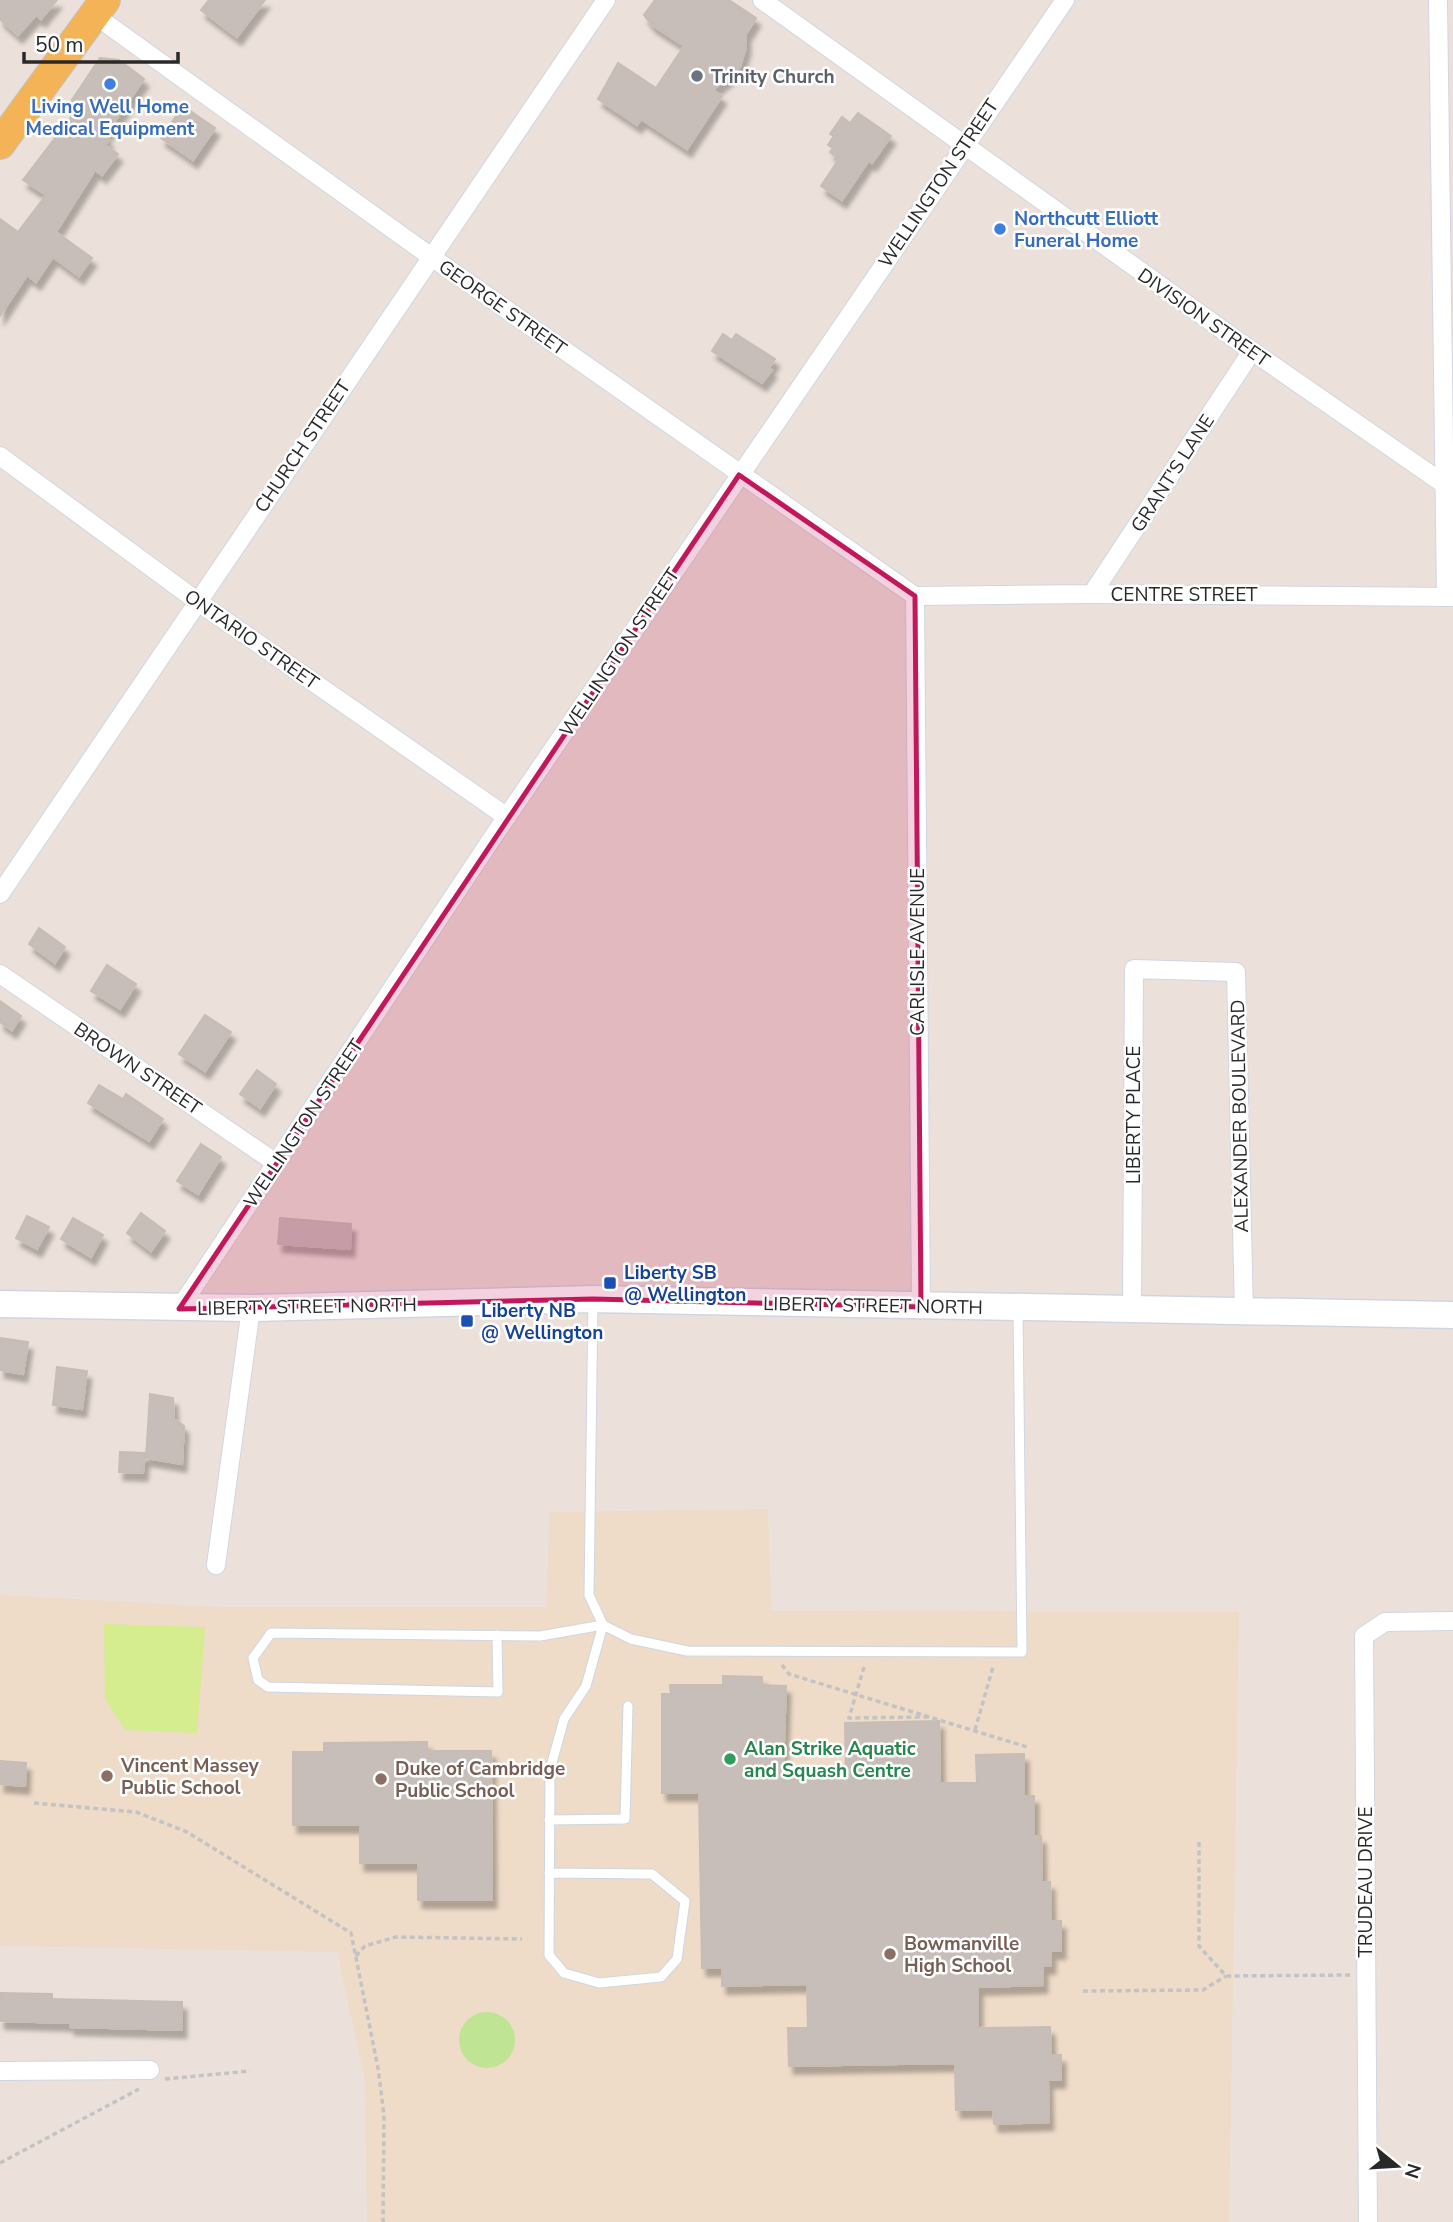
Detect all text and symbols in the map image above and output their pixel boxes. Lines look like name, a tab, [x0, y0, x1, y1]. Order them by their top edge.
scale bar	[24, 21, 178, 65]
text: 50 m	[35, 31, 84, 59]
place label: Trinity Church	[711, 64, 835, 90]
marker: Trinity Church	[689, 68, 705, 84]
marker: Living Well Home Medical Equipment	[102, 76, 118, 92]
place label: Living Well Home Medical Equipment	[26, 94, 195, 142]
street label: WELLINGTON STREET	[873, 94, 1005, 273]
place label: Northcutt Elliott Funeral Home	[1014, 206, 1159, 254]
marker: Northcutt Elliott Funeral Home	[992, 221, 1008, 237]
street label: GEORGE STREET	[433, 254, 572, 362]
street label: DIVISION STREET	[1132, 262, 1275, 373]
street label: CHURCH STREET	[249, 375, 357, 518]
street label: GRANT'S LANE	[1125, 410, 1221, 537]
street label: WELLINGTON STREET	[554, 563, 686, 742]
street label: CENTRE STREET	[1111, 582, 1258, 608]
street label: ONTARIO STREET	[179, 584, 324, 696]
street label: CARLISLE AVENUE	[905, 868, 931, 1036]
street label: ALEXANDER BOULEVARD	[1225, 999, 1255, 1233]
street label: BROWN STREET	[69, 1017, 207, 1121]
street label: WELLINGTON STREET	[238, 1034, 370, 1213]
street label: LIBERTY PLACE	[1121, 1046, 1147, 1184]
place label: Liberty SB @ Wellington	[624, 1260, 746, 1308]
marker: Liberty SB @ Wellington	[602, 1275, 618, 1291]
street label: LIBERTY STREET NORTH	[763, 1291, 983, 1321]
street label: LIBERTY STREET NORTH	[197, 1292, 417, 1322]
place label: Liberty NB @ Wellington	[481, 1298, 603, 1346]
marker: Liberty NB @ Wellington	[459, 1313, 475, 1329]
place label: Alan Strike Aquatic and Squash Centre	[744, 1736, 916, 1784]
marker: Alan Strike Aquatic and Squash Centre	[722, 1751, 738, 1767]
place label: Vincent Massey Public School	[120, 1753, 260, 1801]
place label: Duke of Cambridge Public School	[395, 1756, 565, 1804]
marker: Vincent Massey Public School	[99, 1768, 115, 1784]
marker: Duke of Cambridge Public School	[373, 1771, 389, 1787]
street label: TRUDEAU DRIVE	[1353, 1806, 1379, 1958]
place label: Bowmanville High School	[904, 1931, 1019, 1979]
marker: Bowmanville High School	[882, 1946, 898, 1962]
north arrow	[1362, 2131, 1432, 2201]
text: N	[1398, 2160, 1427, 2182]

